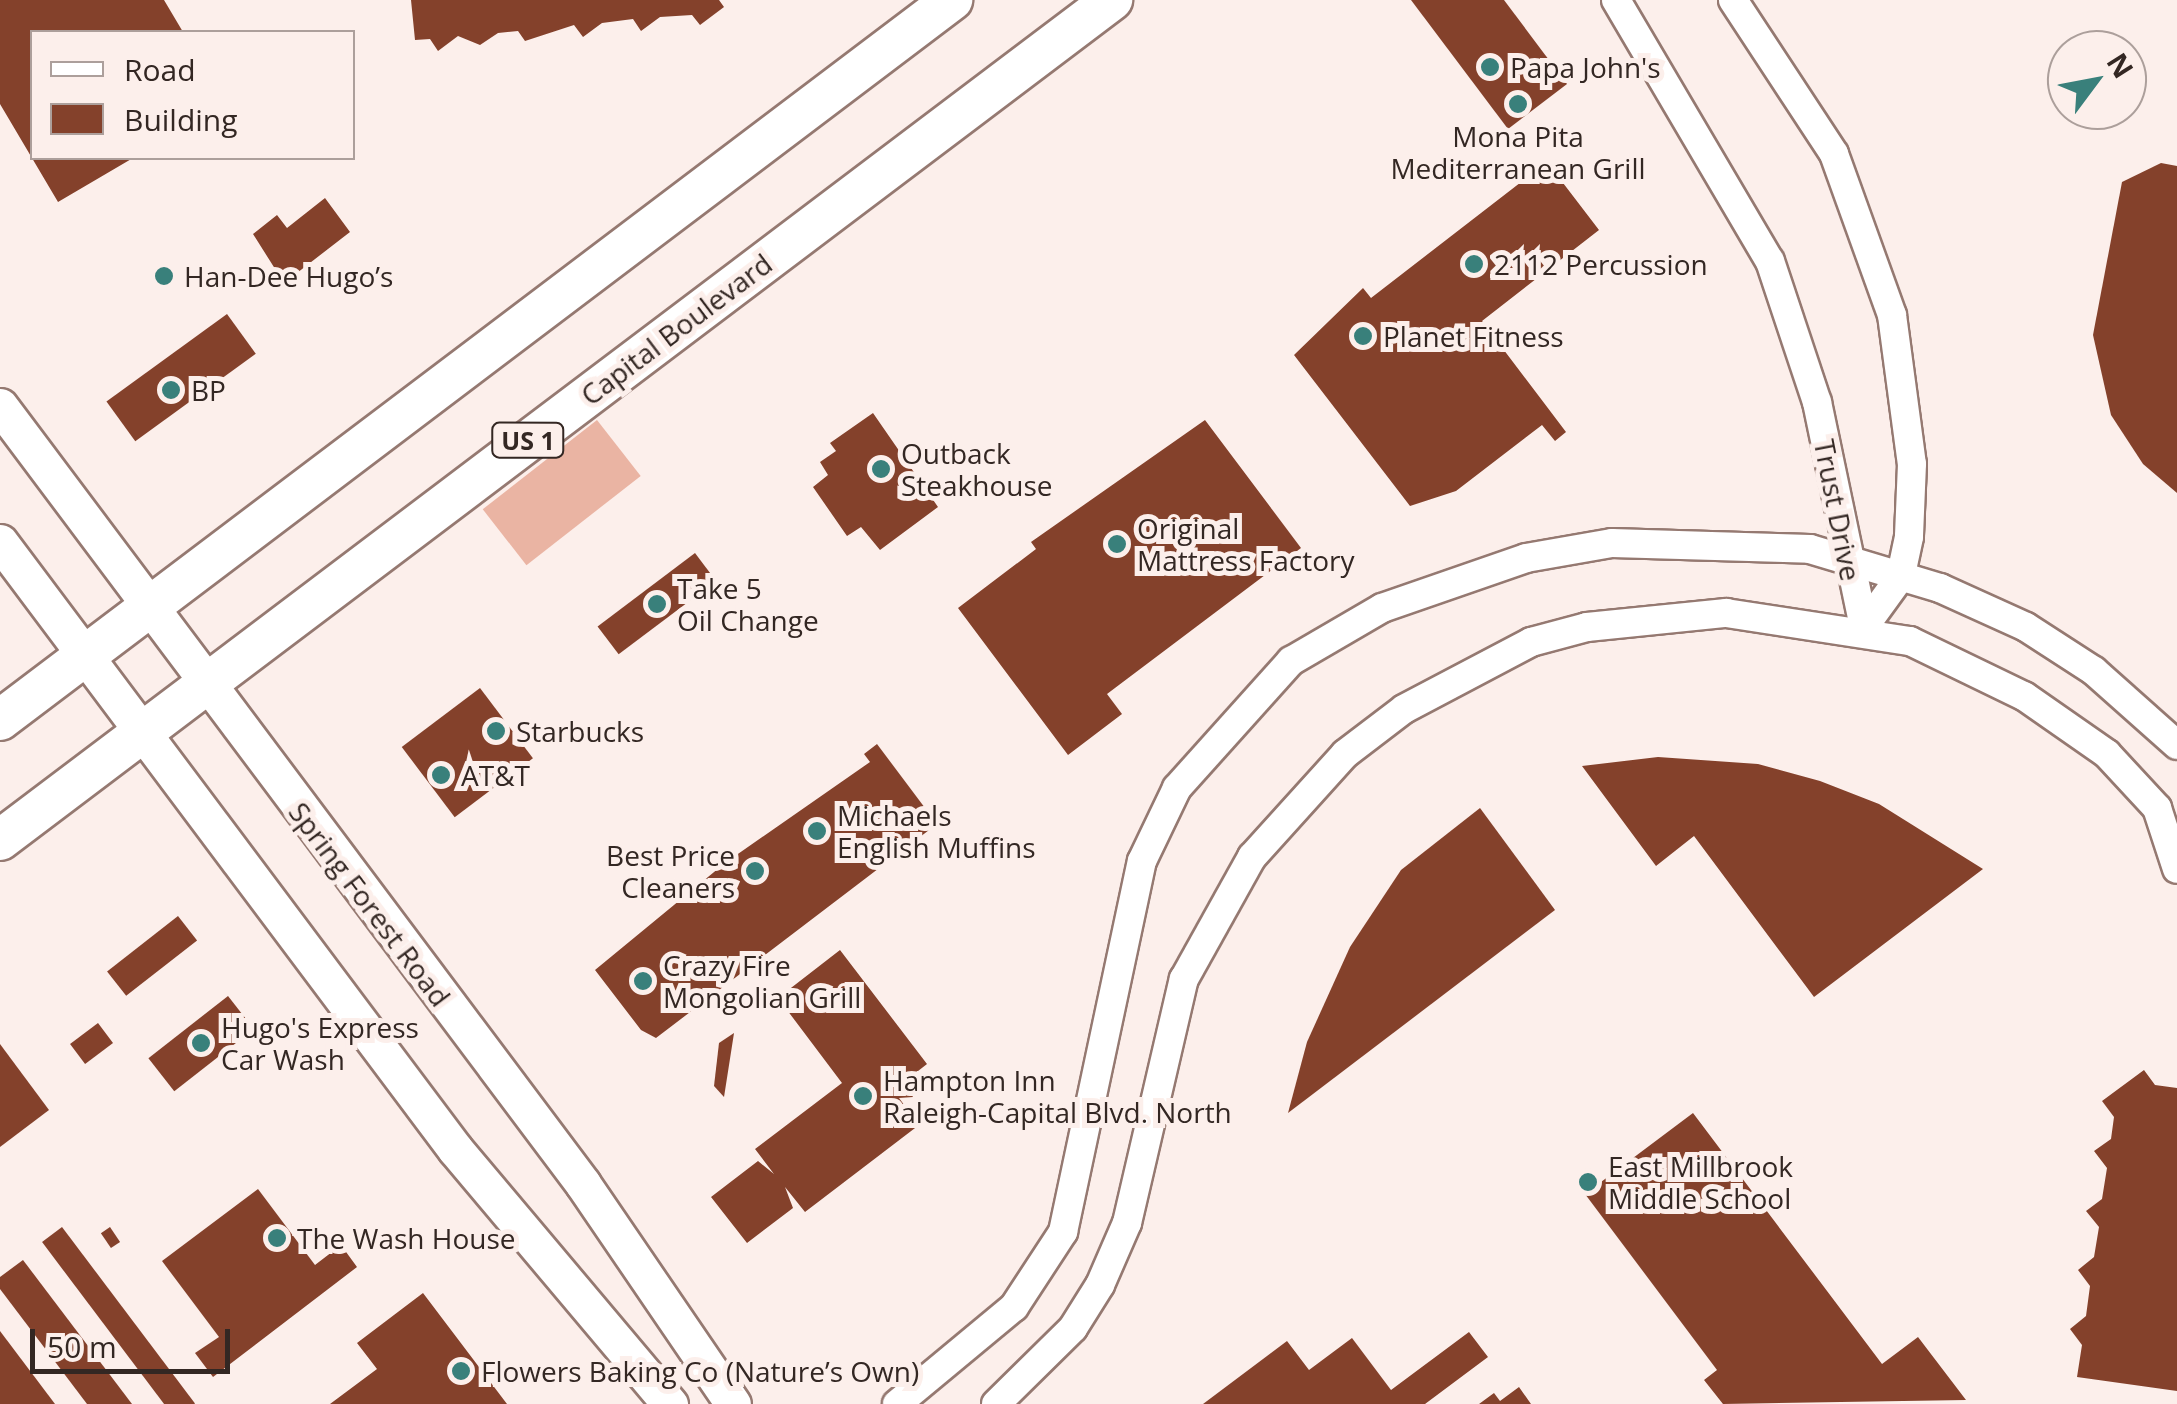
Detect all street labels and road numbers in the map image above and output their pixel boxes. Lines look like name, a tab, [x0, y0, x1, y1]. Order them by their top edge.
street label: Capital Boulevard	[574, 246, 778, 412]
road number: US 1	[490, 420, 566, 460]
street label: Trust Drive	[1808, 437, 1868, 583]
street label: Spring Forest Road	[282, 795, 458, 1013]

